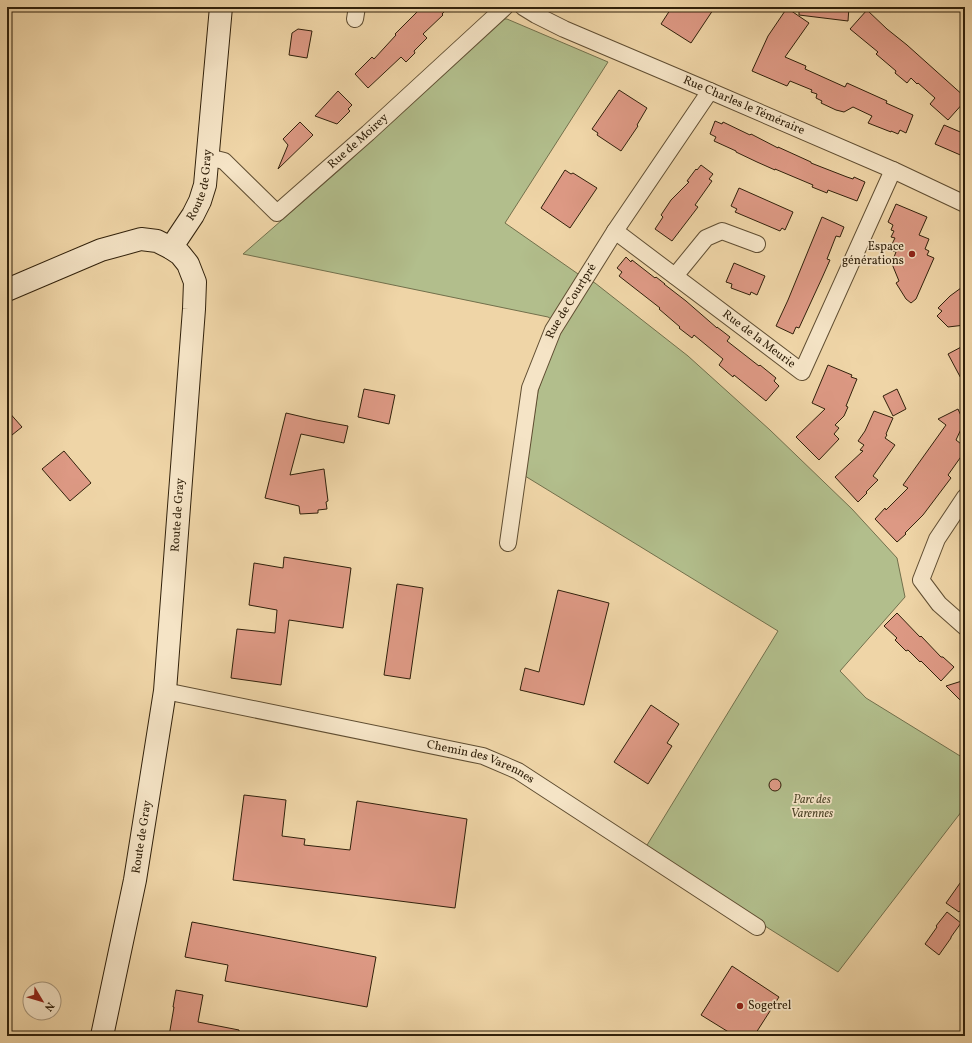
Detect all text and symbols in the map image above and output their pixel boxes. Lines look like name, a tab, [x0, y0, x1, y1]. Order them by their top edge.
street label: Rue Charles le Téméraire	[681, 72, 807, 139]
street label: Rue de Moirey	[324, 110, 392, 173]
street label: Route de Gray	[183, 148, 216, 224]
place label: Espace générations	[842, 239, 904, 269]
marker: Espace générations	[907, 249, 917, 259]
street label: Rue de Courtpré	[542, 260, 601, 341]
street label: Rue de la Meurie	[719, 307, 799, 372]
street label: Route de Gray	[167, 477, 189, 553]
street label: Chemin des Varennes	[425, 737, 537, 788]
park label: Parc des Varennes	[791, 792, 834, 822]
street label: Route de Gray	[128, 799, 156, 875]
north arrow	[22, 981, 62, 1021]
text: N	[40, 998, 57, 1014]
place label: Sogetrel	[748, 998, 792, 1014]
marker: Sogetrel	[735, 1001, 745, 1011]

